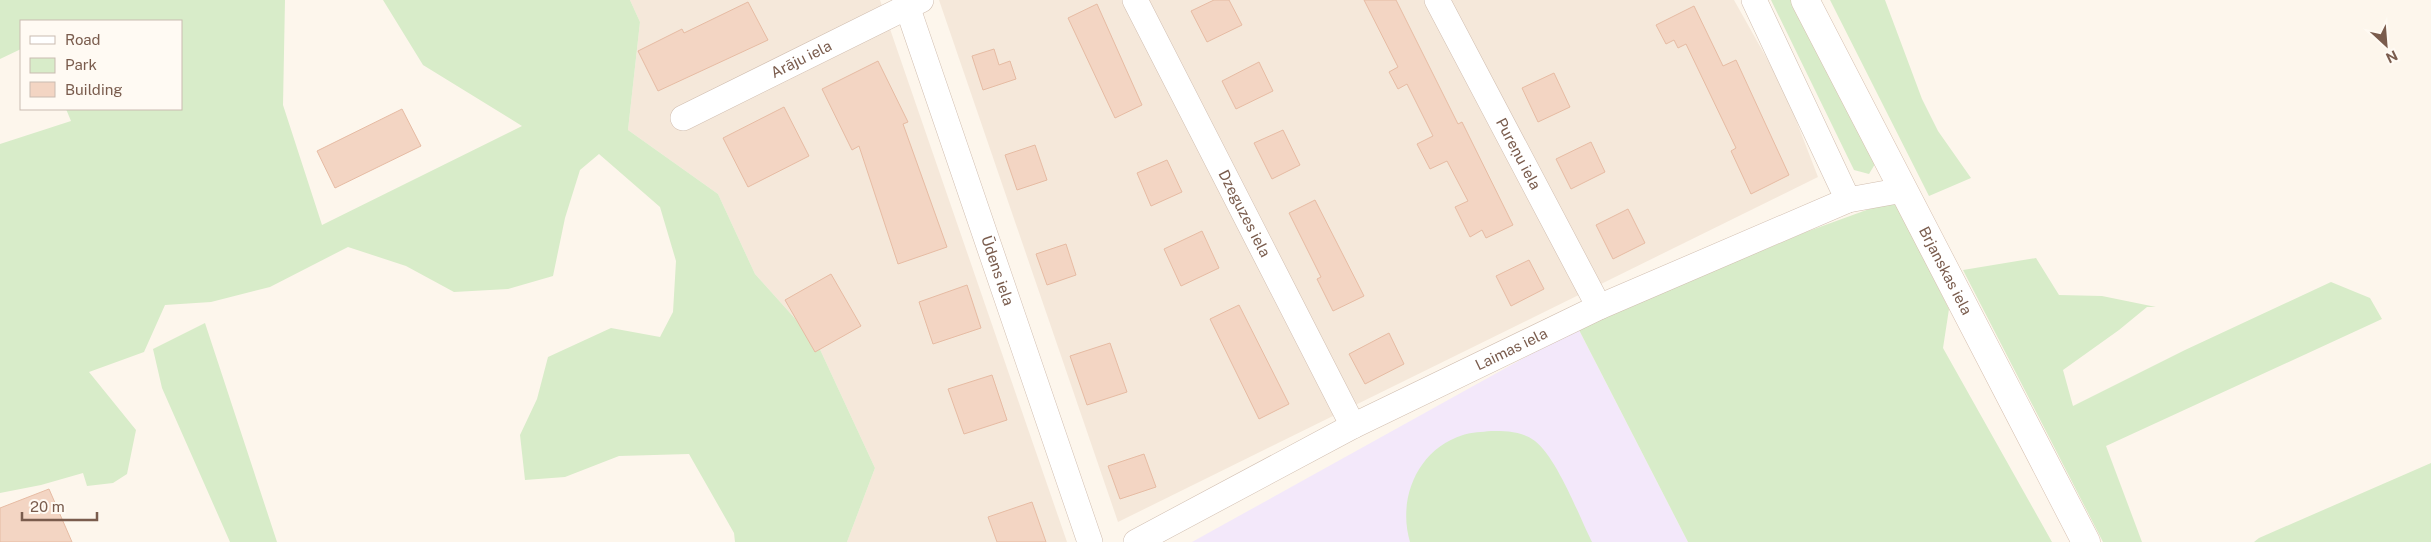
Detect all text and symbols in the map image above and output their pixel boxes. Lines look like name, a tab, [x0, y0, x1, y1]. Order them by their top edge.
legend	[20, 20, 182, 110]
north arrow	[2361, 20, 2411, 70]
text: Road	[65, 31, 101, 48]
street label: Arāju iela	[768, 37, 834, 81]
text: N	[2383, 47, 2400, 66]
text: Park	[65, 56, 97, 73]
text: Building	[65, 81, 123, 98]
street label: Pureņu iela	[1493, 115, 1545, 192]
street label: Dzeguzes iela	[1215, 167, 1274, 260]
street label: Brjanskas iela	[1916, 224, 1976, 318]
street label: Ūdens iela	[978, 233, 1018, 308]
street label: Laimas iela	[1472, 324, 1550, 374]
scale bar	[22, 490, 98, 522]
text: 20 m	[30, 498, 65, 515]

